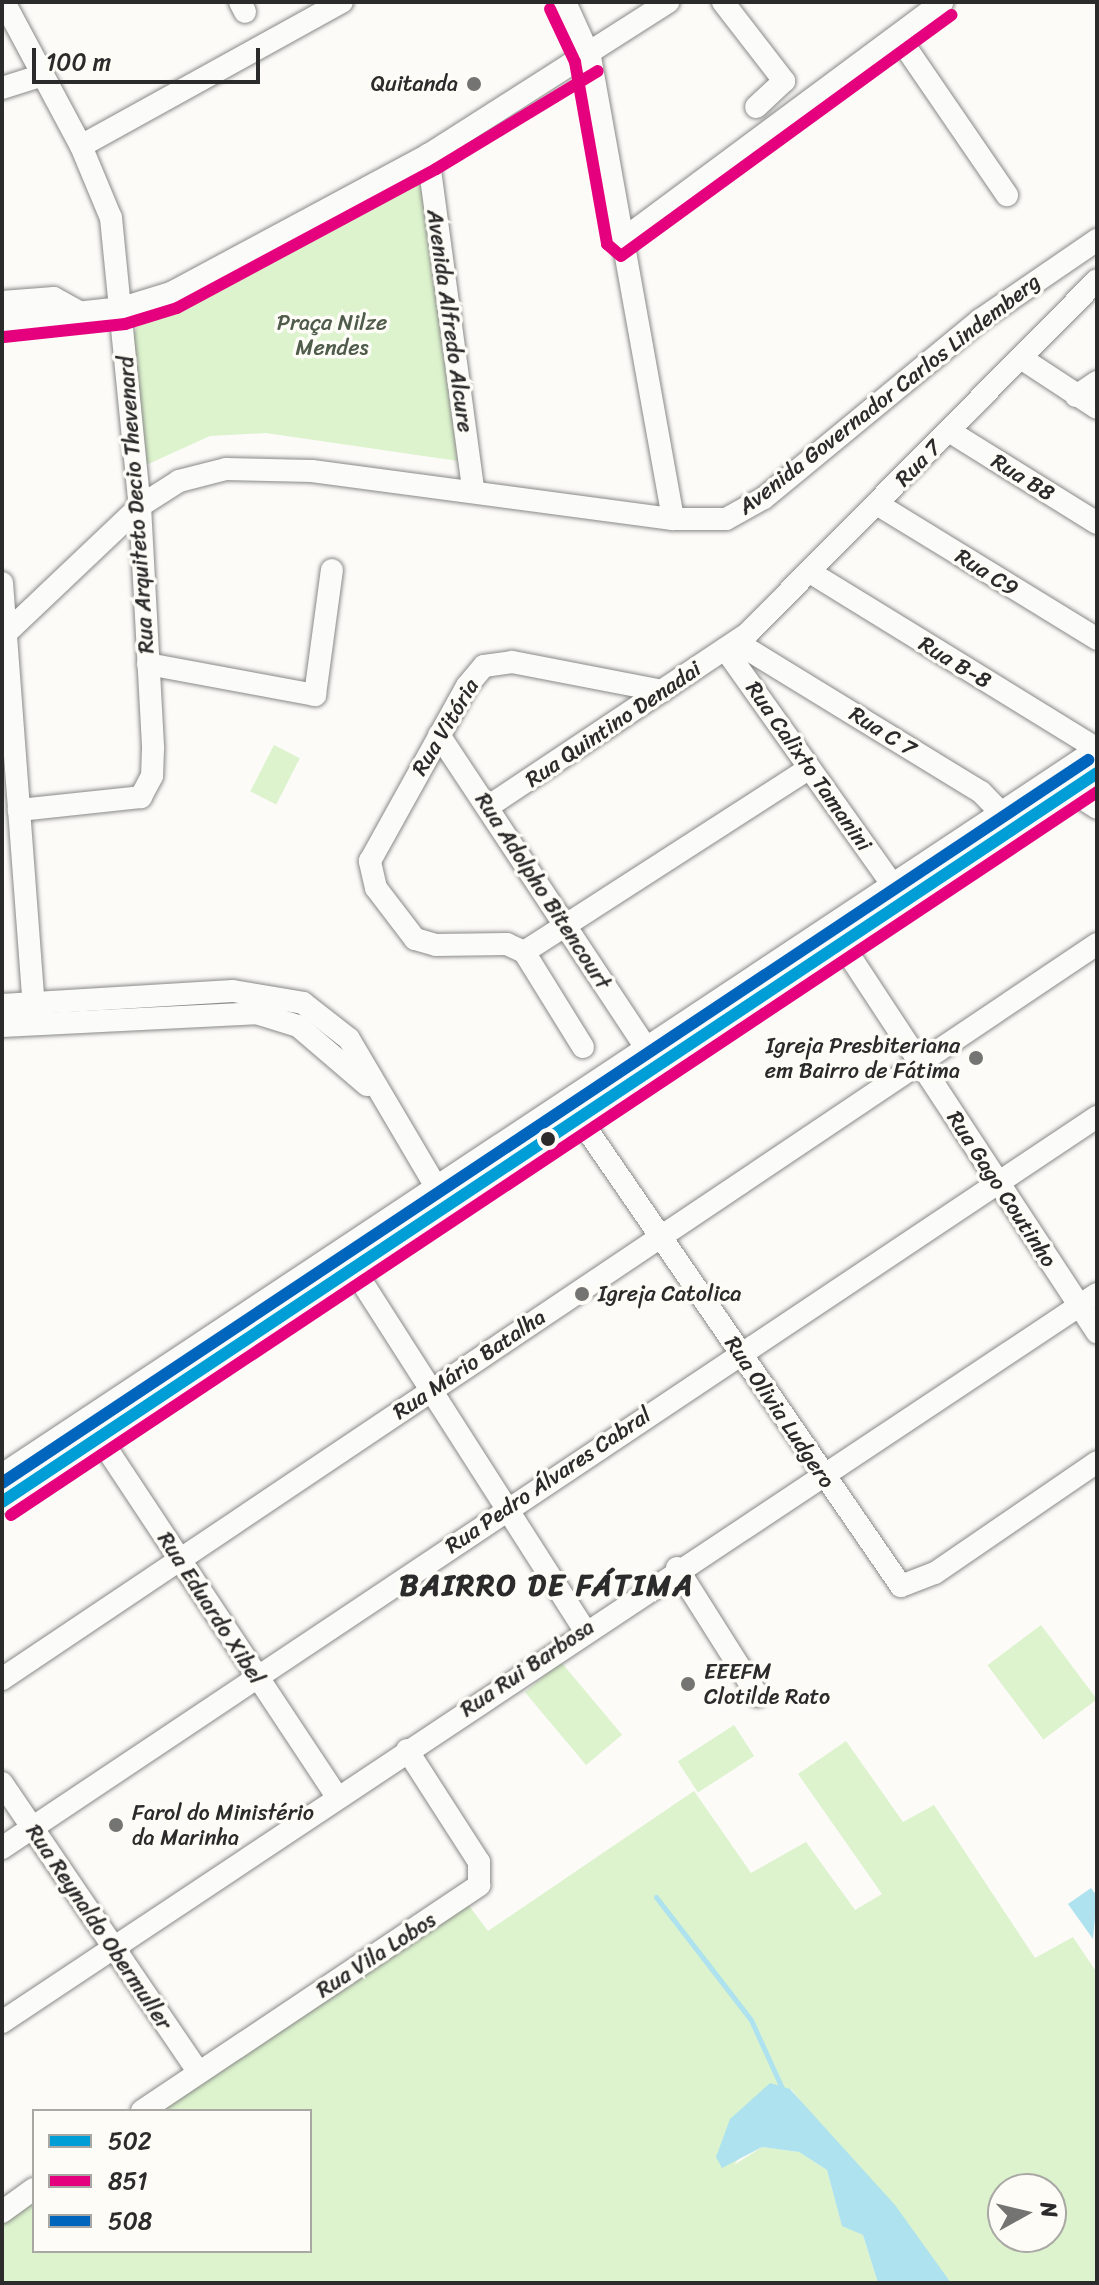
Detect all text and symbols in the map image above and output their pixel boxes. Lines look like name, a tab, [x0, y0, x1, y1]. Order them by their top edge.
scale bar	[36, 32, 264, 82]
text: 100 m	[46, 41, 111, 83]
place label: Quitanda	[371, 71, 458, 97]
marker: Quitanda	[465, 75, 483, 93]
street label: Avenida Alfredo Alcure	[421, 208, 479, 434]
street label: Avenida Governador Carlos Lindemberg	[733, 268, 1045, 520]
park label: Praça Nilze Mendes	[277, 309, 387, 360]
street label: Rua Arquiteto Decio Thevenard	[112, 355, 160, 655]
street label: Rua 7	[890, 434, 946, 492]
street label: Rua B8	[987, 448, 1059, 506]
street label: Rua C9	[951, 542, 1023, 602]
street label: Rua B-8	[914, 630, 996, 694]
street label: Rua Quintino Denadai	[520, 655, 706, 793]
street label: Rua Vitória	[406, 674, 484, 780]
street label: Rua Calixto Tamanini	[741, 676, 877, 856]
street label: Rua C 7	[845, 700, 921, 762]
street label: Rua Adolpho Bitencourt	[469, 787, 617, 995]
place label: Igreja Presbiteriana em Bairro de Fátima	[765, 1032, 960, 1084]
marker: Igreja Presbiteriana em Bairro de Fátima	[967, 1049, 985, 1067]
street label: Rua Gago Coutinho	[941, 1106, 1063, 1272]
unlabelled marker	[540, 1131, 556, 1147]
place label: Igreja Catolica	[598, 1281, 741, 1307]
marker: Igreja Catolica	[573, 1285, 591, 1303]
street label: Rua Mário Batalha	[388, 1303, 550, 1425]
street label: Rua Olivia Ludgero	[719, 1331, 841, 1493]
street label: Rua Pedro Álvares Cabral	[439, 1400, 657, 1560]
street label: Rua Eduardo Xibel	[152, 1528, 270, 1688]
district label: BAIRRO DE FÁTIMA	[402, 1567, 692, 1603]
street label: Rua Rui Barbosa	[455, 1614, 599, 1722]
place label: EEEFM Clotilde Rato	[704, 1658, 830, 1710]
marker: EEEFM Clotilde Rato	[679, 1675, 697, 1693]
place label: Farol do Ministério da Marinha	[132, 1799, 314, 1850]
marker: Farol do Ministério da Marinha	[107, 1816, 125, 1834]
street label: Rua Reynaldo Obermuller	[20, 1819, 178, 2035]
street label: Rua Vila Lobos	[311, 1906, 441, 2004]
legend	[32, 2109, 312, 2253]
text: 502	[108, 2120, 152, 2162]
text: 851	[108, 2160, 147, 2202]
north arrow	[987, 2173, 1067, 2253]
text: 508	[108, 2200, 152, 2242]
text: N	[1029, 2200, 1070, 2220]

